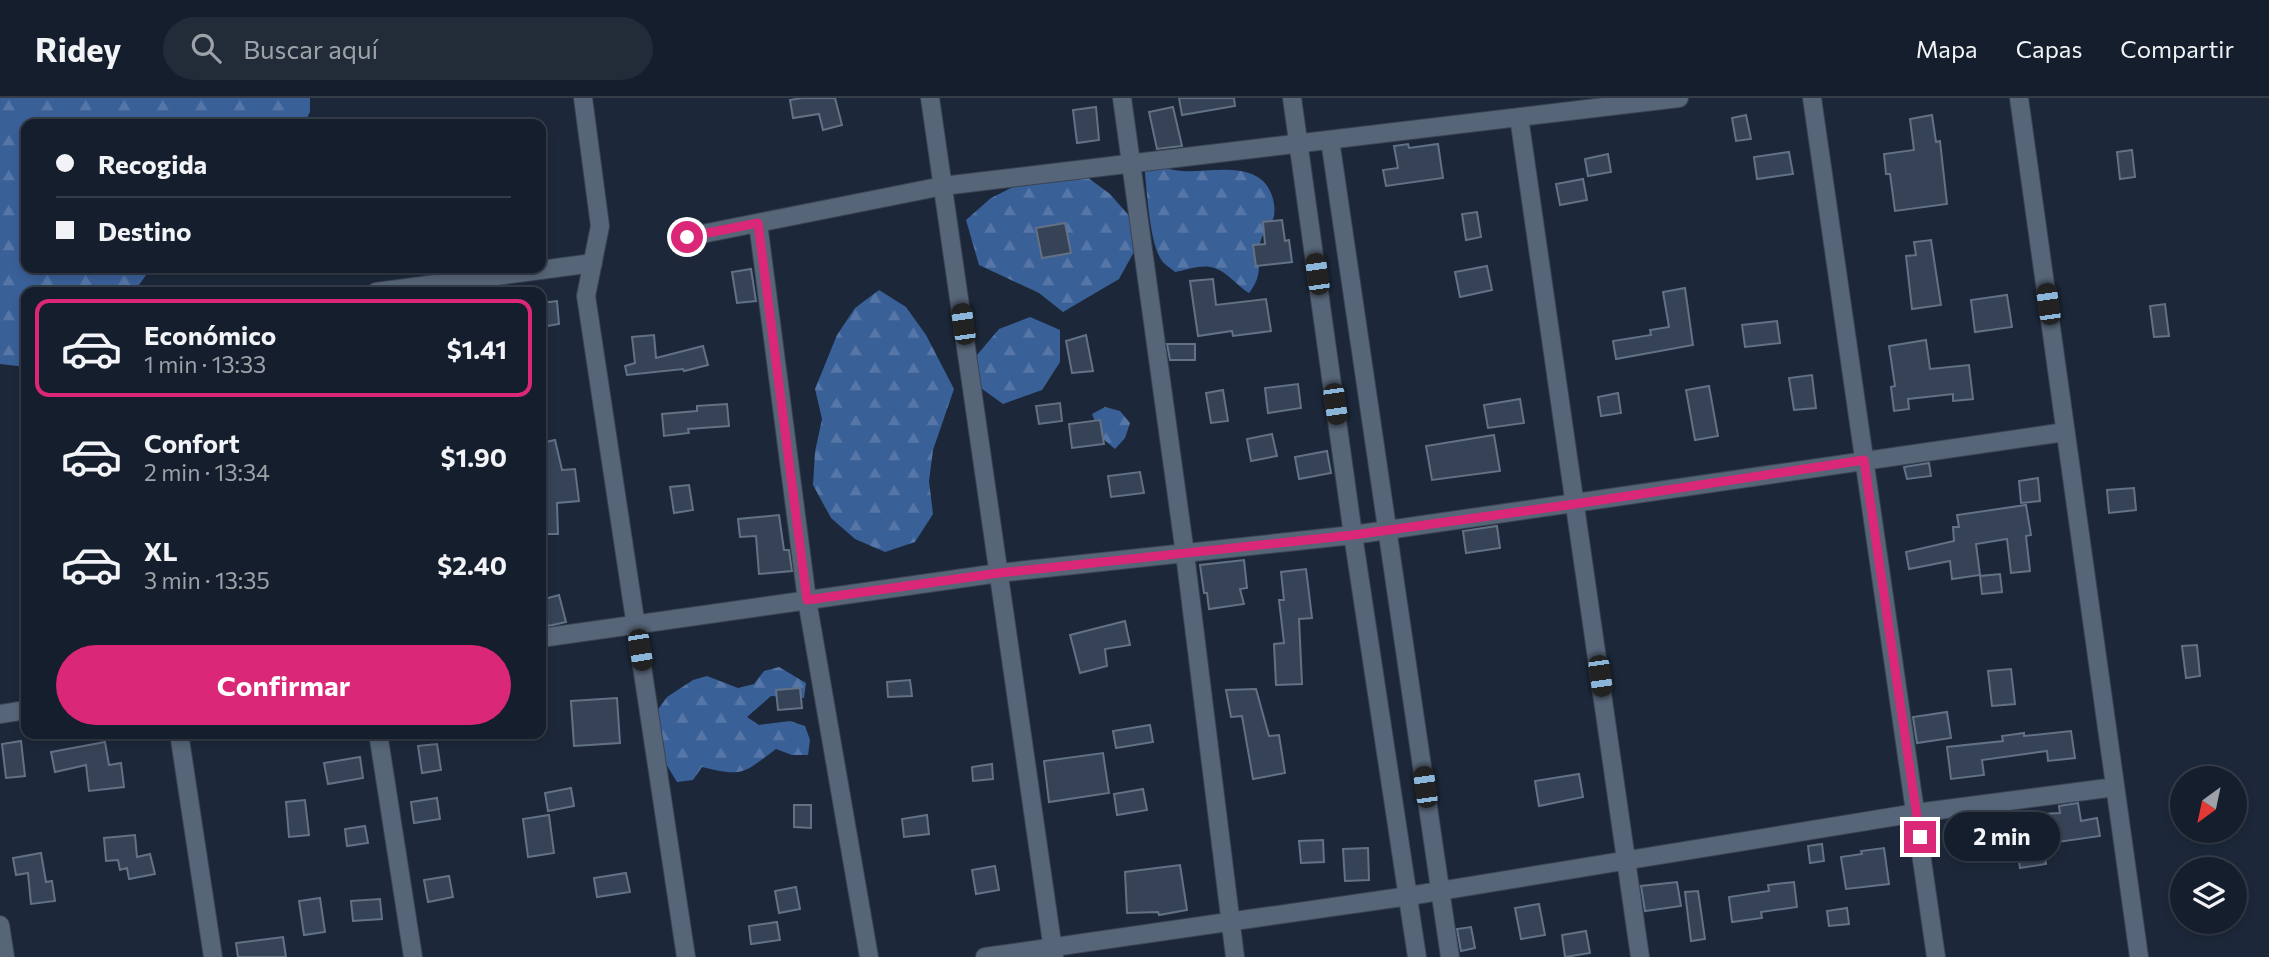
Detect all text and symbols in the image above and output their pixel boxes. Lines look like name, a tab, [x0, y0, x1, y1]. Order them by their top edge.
search box	[163, 17, 653, 80]
text: Ridey	[35, 28, 121, 69]
icon: search	[187, 29, 225, 67]
text: Buscar aquí	[243, 33, 378, 64]
text: Mapa	[1916, 34, 1978, 63]
text: Capas	[2016, 34, 2082, 63]
text: Compartir	[2120, 34, 2234, 63]
text: Recogida	[98, 148, 207, 179]
text: Destino	[98, 215, 192, 246]
route start	[671, 221, 703, 253]
car	[1304, 252, 1331, 296]
car	[2035, 282, 2062, 326]
car	[950, 302, 977, 346]
icon: car	[60, 317, 123, 380]
text: Económico	[144, 319, 276, 350]
text: $1.41	[447, 333, 507, 364]
text: 1 min · 13:33	[144, 350, 266, 378]
car	[1322, 382, 1349, 426]
icon: car	[60, 425, 123, 488]
text: Confort	[144, 427, 240, 458]
text: $1.90	[440, 441, 507, 472]
text: 2 min · 13:34	[144, 458, 270, 486]
icon: car	[60, 533, 123, 596]
text: XL	[144, 535, 178, 566]
text: $2.40	[437, 549, 507, 580]
text: 3 min · 13:35	[144, 566, 270, 594]
car	[627, 628, 654, 672]
button: Confirmar	[56, 645, 511, 725]
car	[1587, 654, 1614, 698]
car	[1412, 765, 1439, 809]
north arrow	[2170, 766, 2247, 844]
map controls	[2170, 766, 2247, 934]
callout: 2 min	[1944, 812, 2060, 862]
route end	[1904, 821, 1936, 853]
text: 2 min	[1973, 822, 2031, 850]
button: layers	[2170, 857, 2247, 934]

